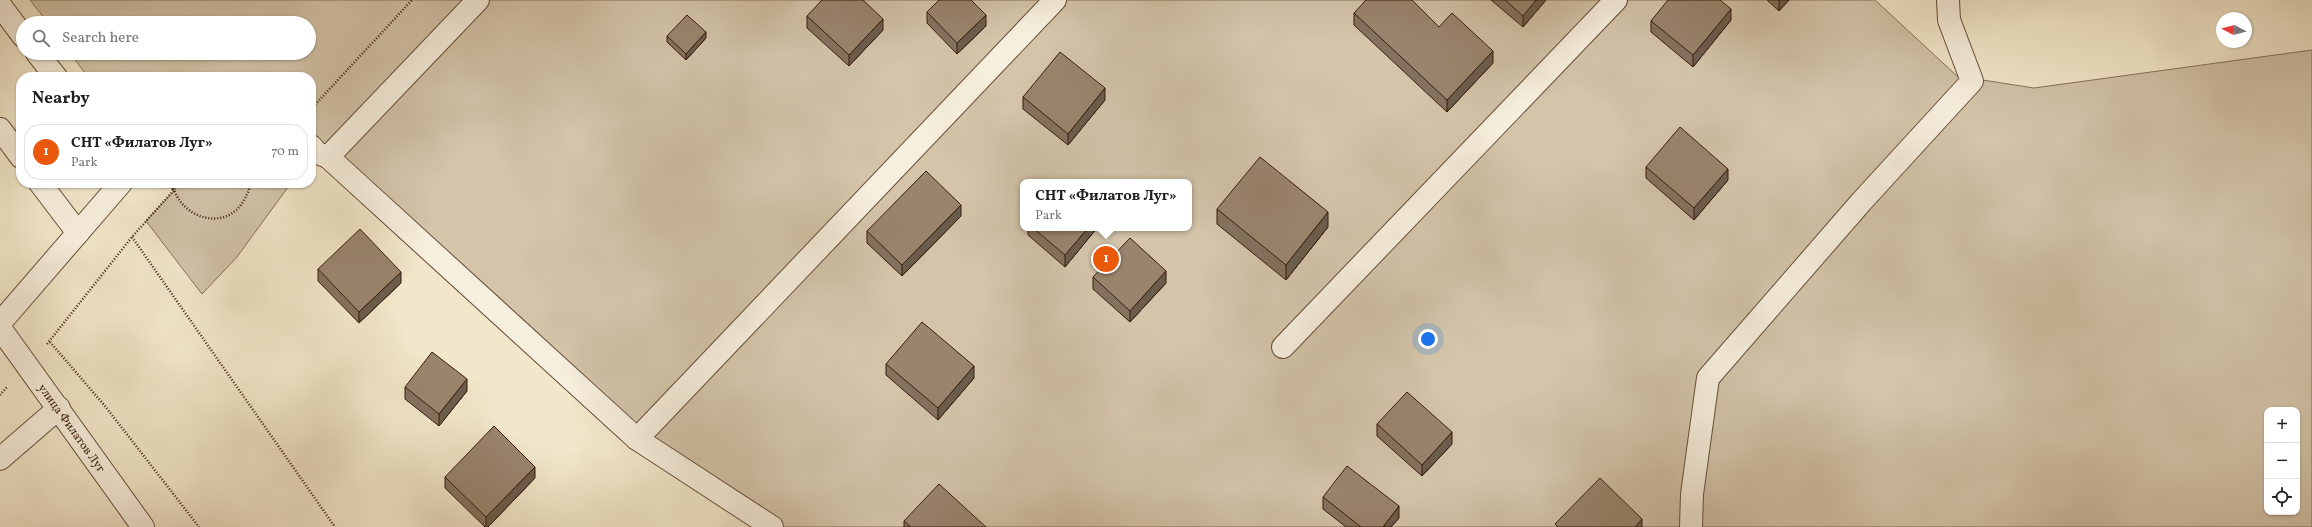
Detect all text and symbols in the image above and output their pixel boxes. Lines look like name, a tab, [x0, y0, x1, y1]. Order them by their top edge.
north arrow	[2216, 12, 2252, 48]
search box	[16, 16, 316, 60]
icon: search	[30, 27, 52, 49]
text: Search here	[62, 28, 139, 49]
text: Nearby	[32, 87, 90, 110]
text: СНТ «Филатов Луг»	[71, 133, 213, 154]
text: 1	[43, 143, 49, 161]
text: 70 m	[271, 143, 299, 161]
text: Park	[71, 154, 98, 172]
popup	[1020, 179, 1192, 231]
text: СНТ «Филатов Луг»	[1035, 186, 1177, 207]
text: Park	[1035, 207, 1062, 225]
pin: 1	[1093, 244, 1119, 274]
your location	[1418, 329, 1438, 349]
street label: улица Филатов Луг	[34, 381, 109, 476]
map controls	[2264, 407, 2300, 515]
button: +	[2264, 407, 2300, 443]
button: −	[2264, 443, 2300, 479]
button: locate	[2264, 479, 2300, 515]

